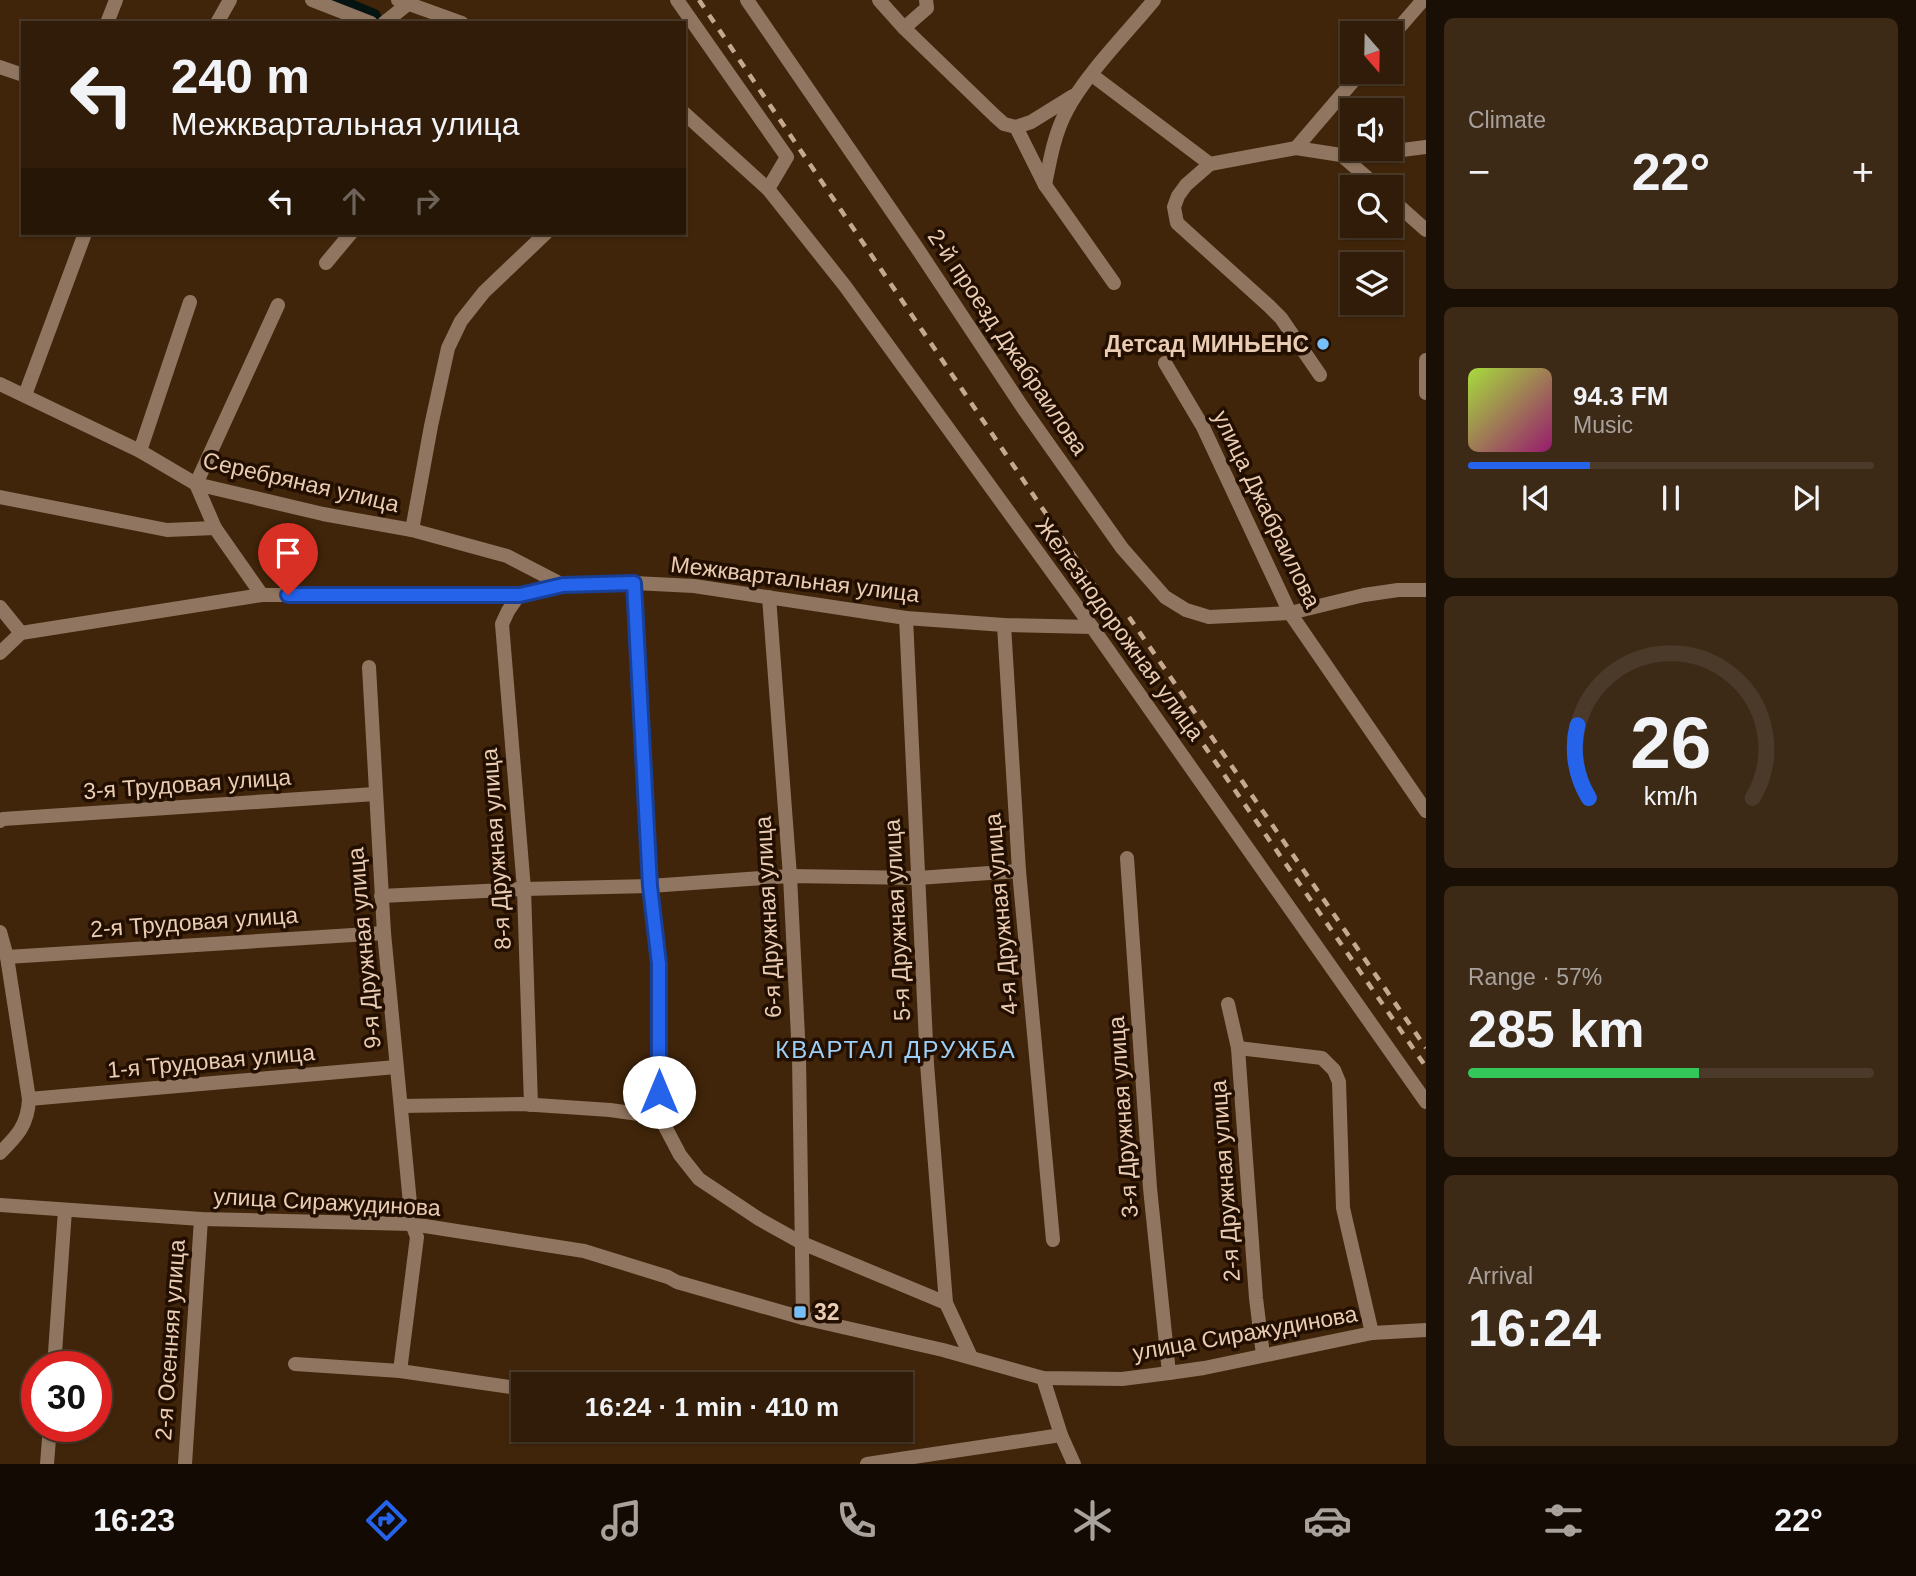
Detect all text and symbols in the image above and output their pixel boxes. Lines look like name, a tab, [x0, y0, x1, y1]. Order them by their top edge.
north arrow	[1340, 21, 1404, 84]
map controls	[1340, 21, 1403, 315]
icon: left	[56, 49, 147, 140]
text: 240 m	[171, 49, 310, 103]
button: sound	[1340, 98, 1403, 161]
text: Межквартальная улица	[171, 106, 519, 142]
text: Climate	[1468, 107, 1546, 133]
text: 22°	[1632, 143, 1710, 201]
text: −	[1468, 151, 1490, 193]
text: +	[1852, 151, 1874, 193]
button: search	[1340, 175, 1403, 238]
icon: left	[262, 182, 300, 220]
icon: ahead	[335, 182, 373, 220]
icon: right	[408, 182, 446, 220]
street label: 2-й проезд Джабраилова	[923, 224, 1093, 460]
button: layers	[1340, 252, 1403, 315]
place label: Детсад МИНЬЕНС	[1105, 331, 1309, 357]
marker: Детсад МИНЬЕНС	[1315, 336, 1331, 352]
text: 94.3 FM	[1573, 381, 1668, 411]
street label: улица Джабраилова	[1208, 406, 1326, 612]
text: Music	[1573, 412, 1633, 438]
street label: Серебряная улица	[200, 447, 402, 517]
icon: previous	[1517, 479, 1555, 517]
icon: pause	[1652, 479, 1690, 517]
icon: next	[1787, 479, 1825, 517]
street label: Железнодорожная улица	[1031, 513, 1210, 746]
pin	[258, 523, 318, 595]
icon: arrive	[269, 534, 307, 572]
street label: Межквартальная улица	[669, 551, 921, 607]
text: 26	[1631, 702, 1711, 783]
street label: 8-я Дружная улица	[476, 747, 516, 951]
street label: 3-я Трудовая улица	[82, 764, 292, 804]
text: km/h	[1644, 782, 1698, 810]
street label: 4-я Дружная улица	[979, 812, 1023, 1016]
street label: 6-я Дружная улица	[750, 815, 786, 1019]
street label: 5-я Дружная улица	[879, 818, 915, 1022]
street label: 9-я Дружная улица	[342, 846, 386, 1050]
street label: 2-я Трудовая улица	[89, 902, 299, 942]
text: Range · 57%	[1468, 964, 1602, 990]
text: 285 km	[1468, 1000, 1644, 1058]
street label: 3-я Дружная улица	[1103, 1015, 1143, 1219]
district label: КВАРТАЛ ДРУЖБА	[775, 1036, 1017, 1063]
street label: 1-я Трудовая улица	[106, 1039, 316, 1083]
position arrow	[622, 1055, 696, 1129]
street label: 2-я Дружная улица	[1205, 1079, 1245, 1283]
street label: улица Сиражудинова	[213, 1183, 442, 1221]
street label: 2-я Осенняя улица	[150, 1238, 190, 1441]
text: Arrival	[1468, 1263, 1533, 1289]
place label: 32	[814, 1299, 840, 1325]
text: 16:24	[1468, 1299, 1601, 1357]
street label: улица Сиражудинова	[1131, 1300, 1360, 1366]
marker: 32	[792, 1304, 808, 1320]
speed limit sign: 30	[21, 1351, 112, 1442]
text: 16:24 · 1 min · 410 m	[585, 1392, 839, 1422]
icon: directions	[362, 1496, 411, 1545]
icon: music	[597, 1496, 646, 1545]
icon: phone	[832, 1496, 881, 1545]
icon: climate	[1068, 1496, 1117, 1545]
icon: car	[1303, 1496, 1352, 1545]
icon: filters	[1539, 1496, 1588, 1545]
text: 16:23	[93, 1502, 175, 1538]
text: 22°	[1774, 1502, 1823, 1538]

